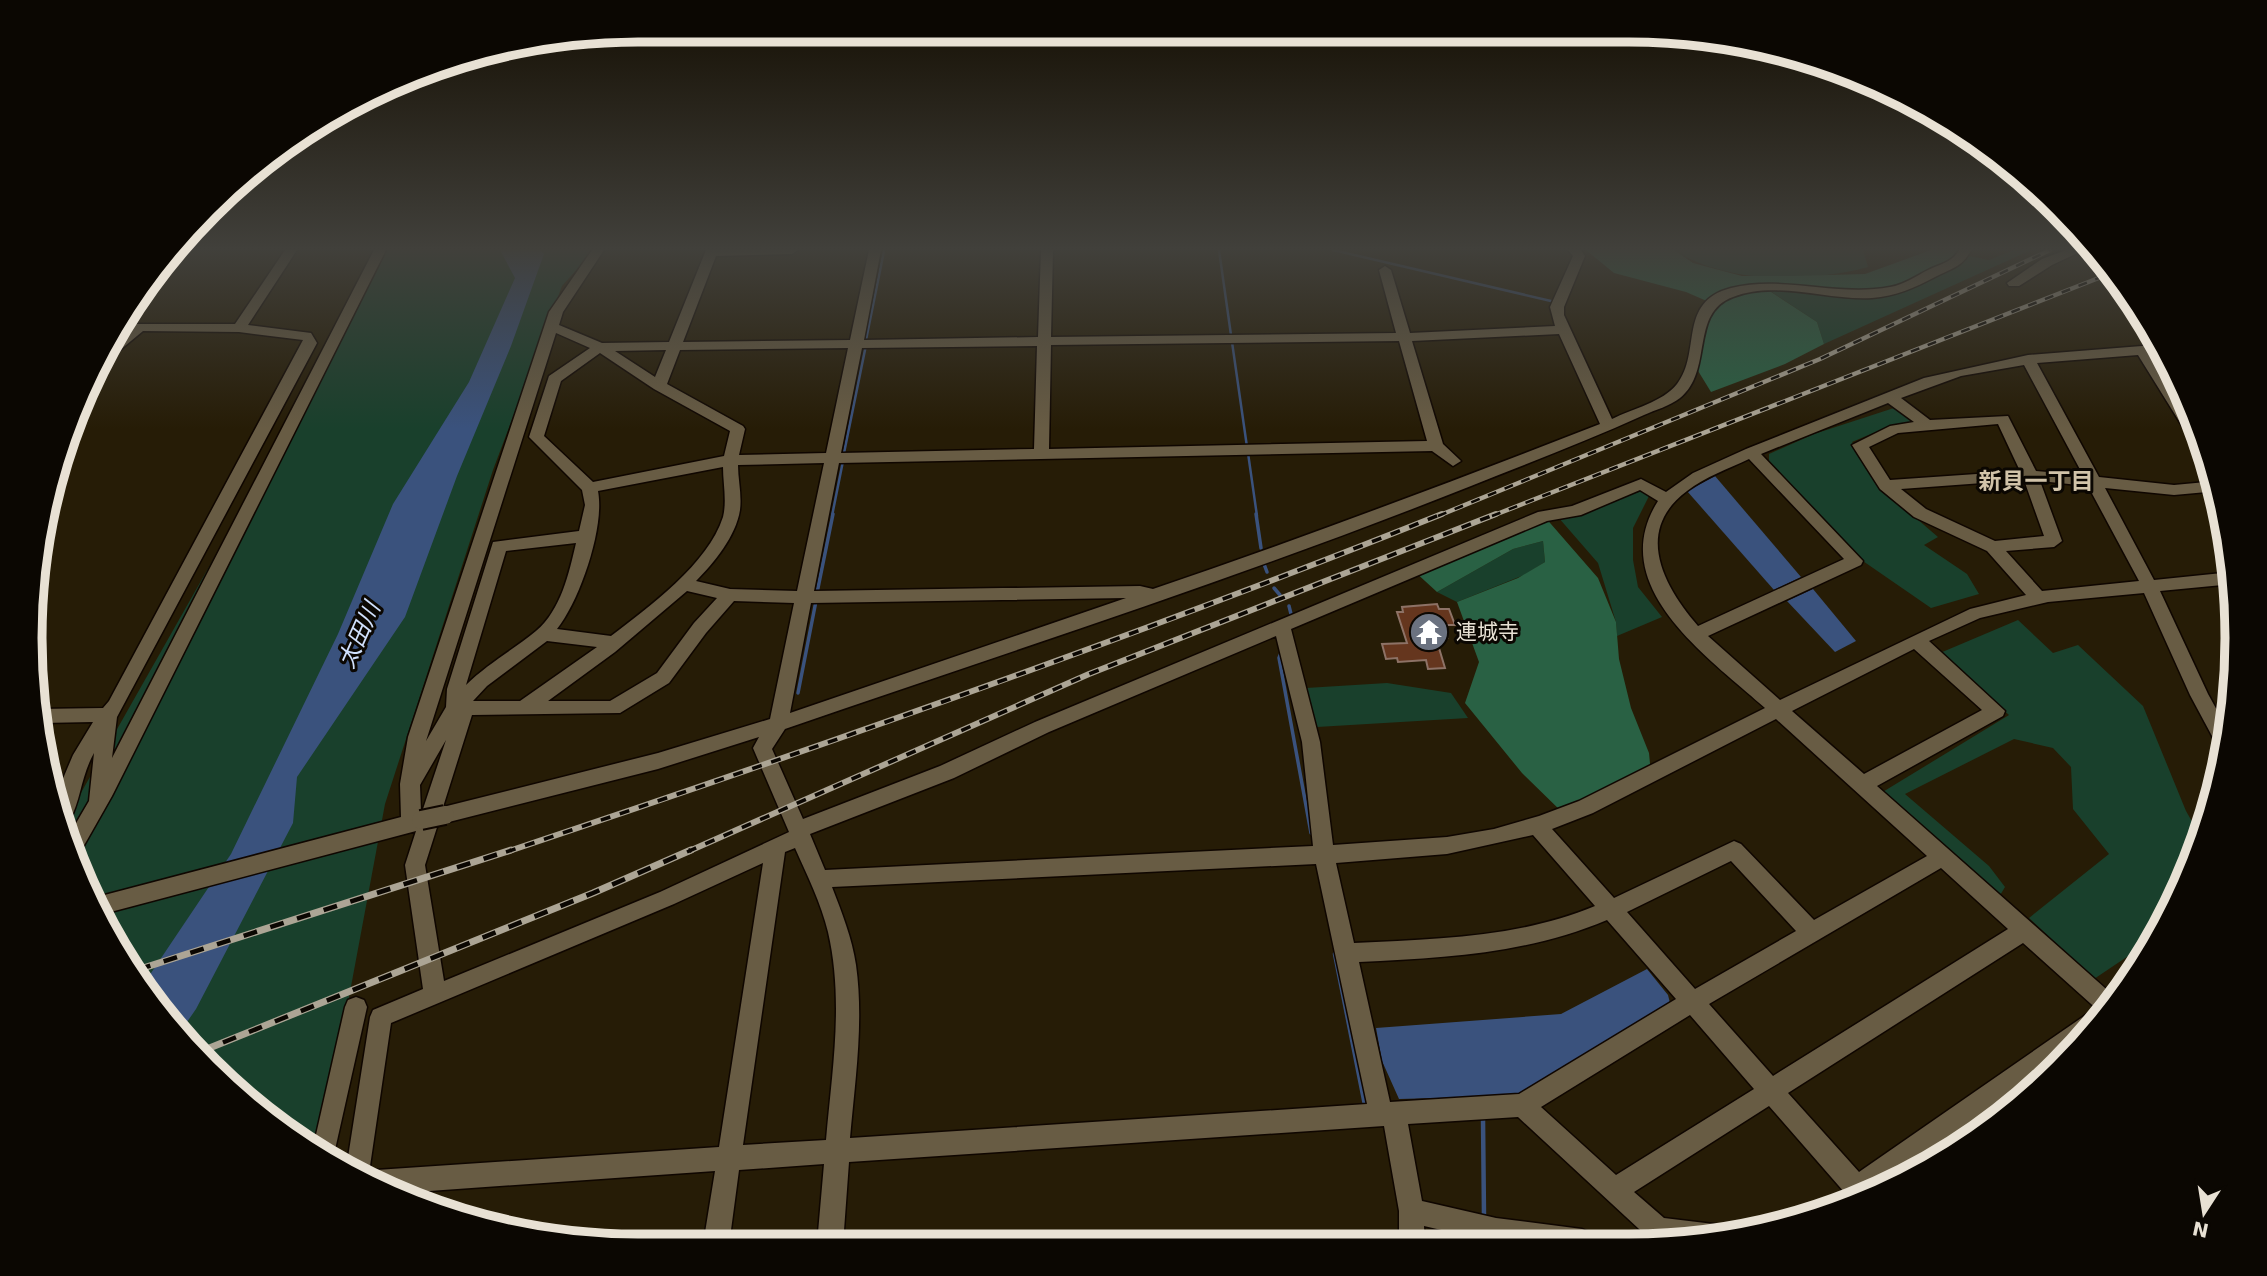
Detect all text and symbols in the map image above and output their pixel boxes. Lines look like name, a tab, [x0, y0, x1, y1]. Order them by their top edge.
district label: 新貝一丁目	[1979, 468, 2094, 494]
water label: 太田川	[333, 595, 386, 672]
temple icon: 連城寺	[1408, 611, 1450, 653]
place label: 連城寺	[1456, 620, 1519, 644]
north arrow	[2169, 1178, 2239, 1248]
text: N	[2190, 1217, 2211, 1242]

